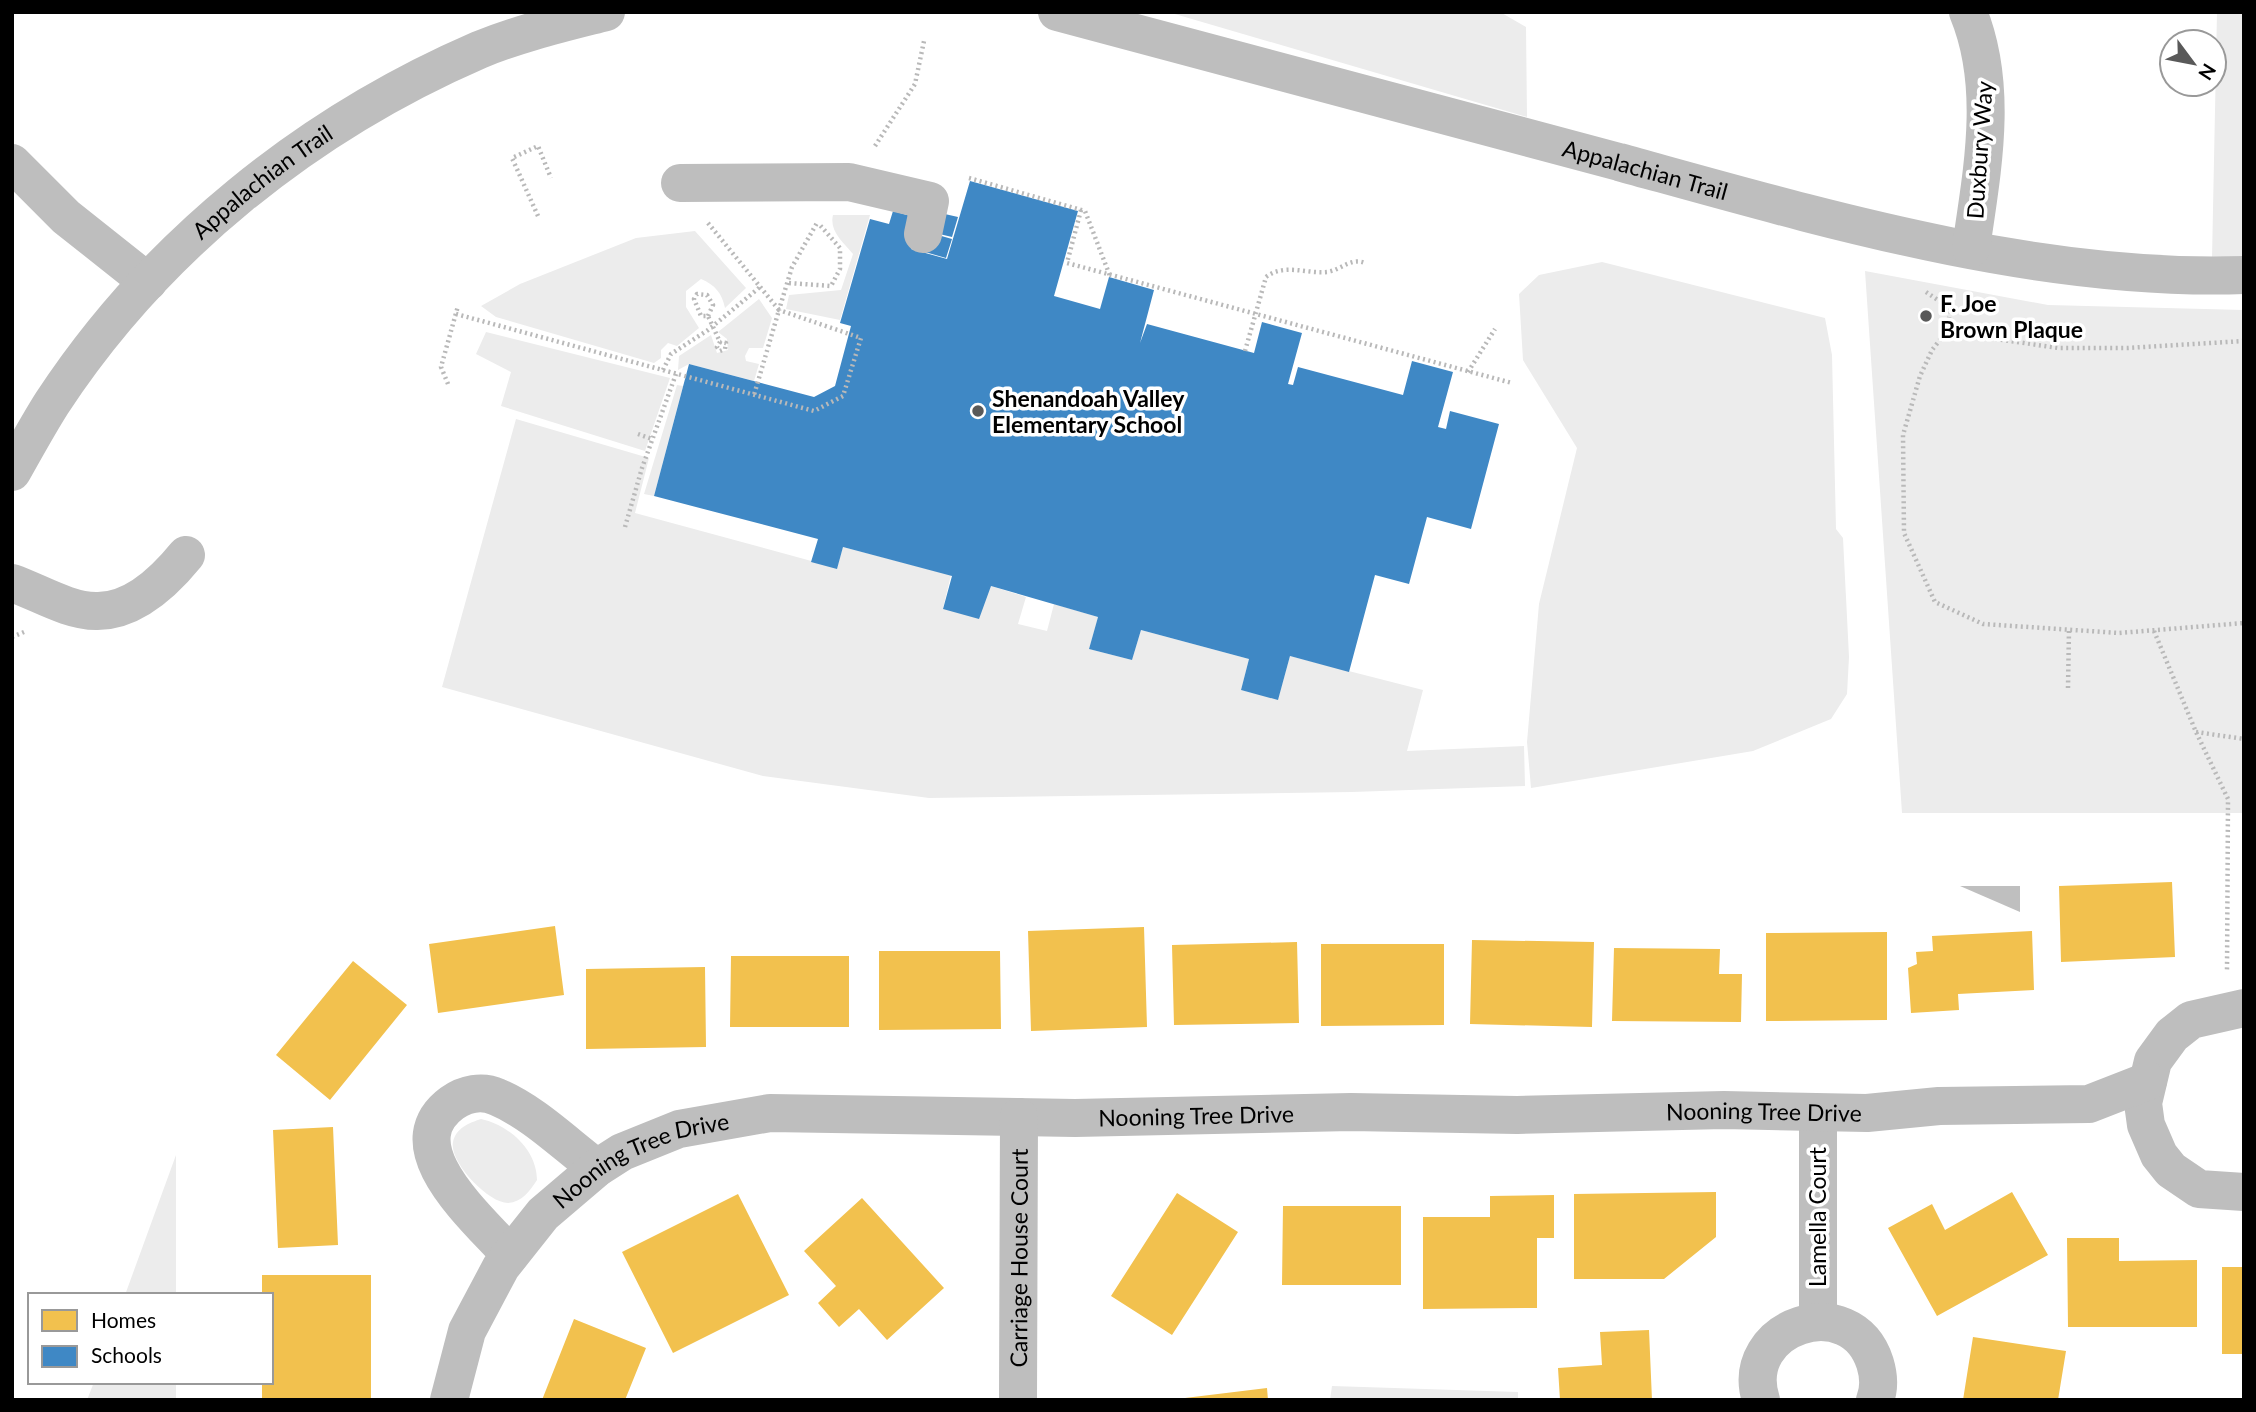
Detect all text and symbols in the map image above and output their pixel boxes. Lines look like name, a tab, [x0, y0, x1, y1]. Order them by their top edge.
north arrow	[2158, 28, 2228, 98]
text: N	[2194, 60, 2221, 85]
street label: Duxbury Way	[1960, 80, 1998, 220]
street label: Appalachian Trail	[186, 118, 337, 244]
street label: Appalachian Trail	[1560, 134, 1731, 205]
place label: F. Joe Brown Plaque	[1940, 289, 2083, 343]
marker: F. Joe Brown Plaque	[1918, 308, 1934, 324]
place label: Shenandoah Valley Elementary School	[992, 384, 1185, 438]
marker: Shenandoah Valley Elementary School	[970, 403, 986, 419]
street label: Nooning Tree Drive	[1666, 1096, 1862, 1127]
street label: Nooning Tree Drive	[1098, 1099, 1294, 1131]
street label: Nooning Tree Drive	[547, 1106, 731, 1214]
street label: Lamella Court	[1803, 1146, 1831, 1287]
street label: Carriage House Court	[1004, 1148, 1033, 1368]
legend	[28, 1293, 273, 1384]
text: Homes	[91, 1307, 156, 1332]
text: Schools	[91, 1342, 162, 1367]

